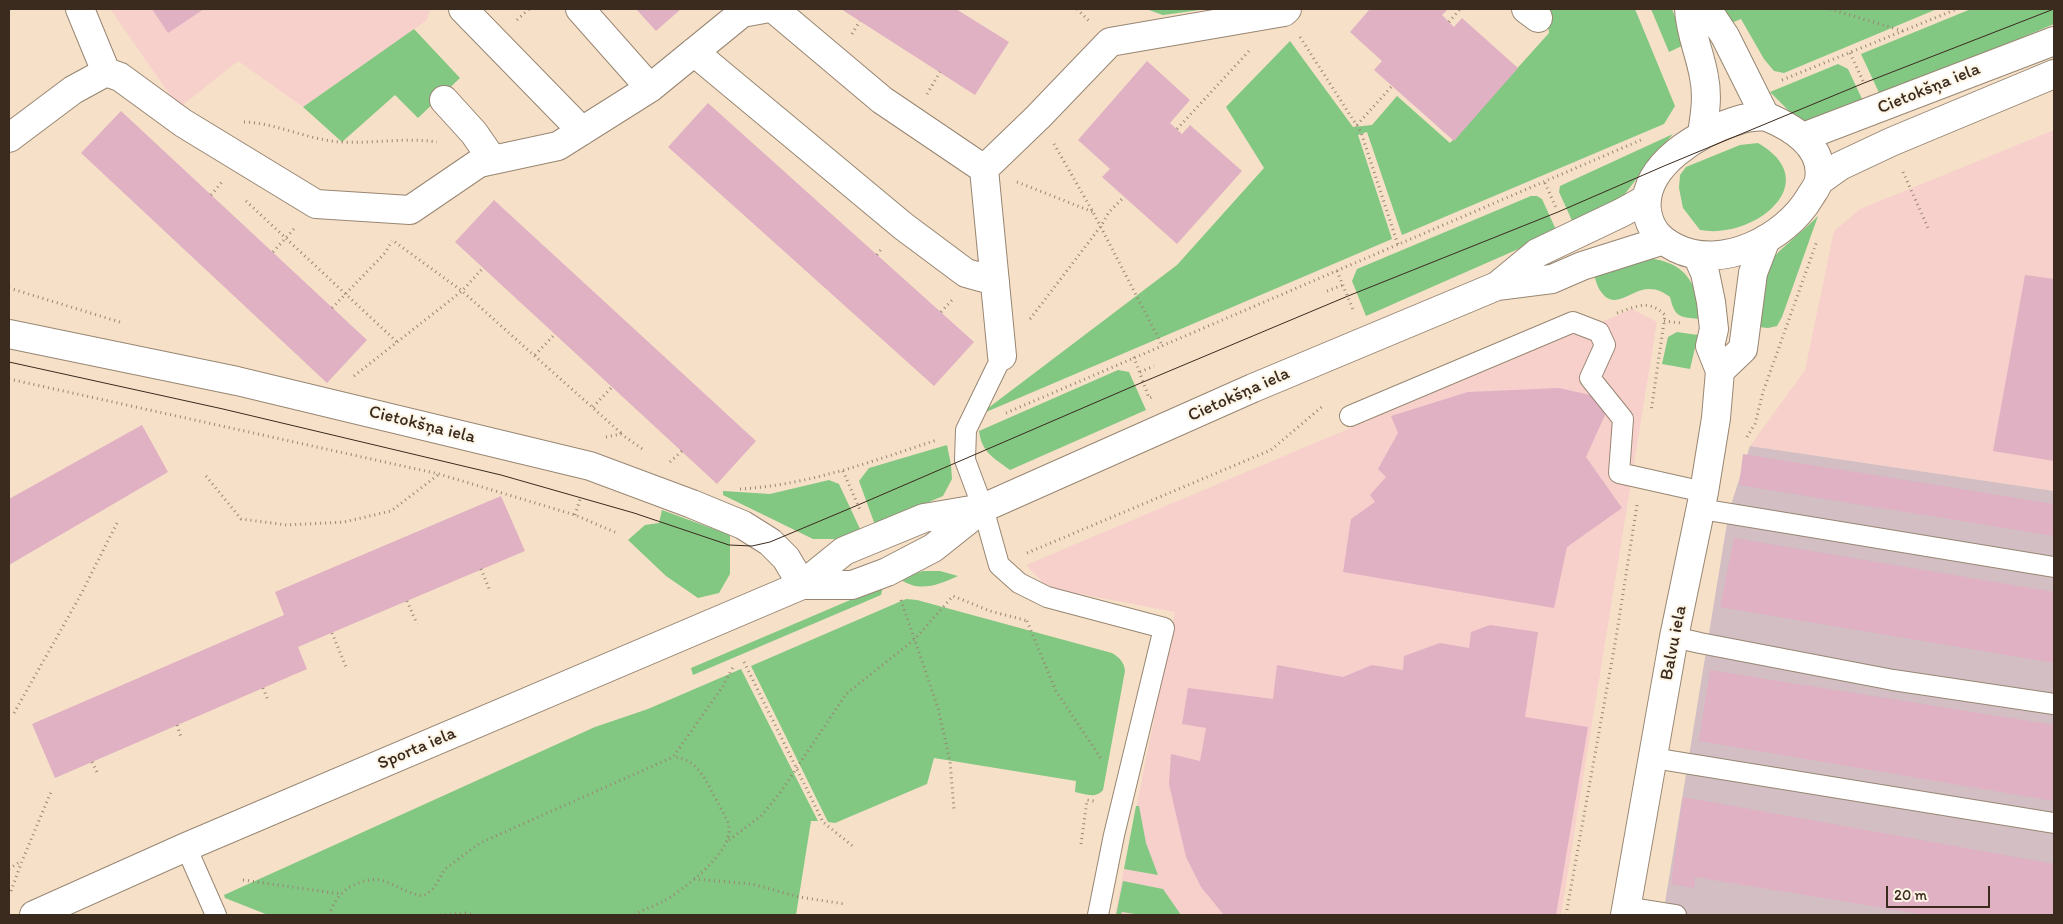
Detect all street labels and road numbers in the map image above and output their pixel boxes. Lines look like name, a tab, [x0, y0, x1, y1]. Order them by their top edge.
street label: Cietokšņa iela	[1874, 59, 1984, 119]
street label: Cietokšņa iela	[1185, 363, 1293, 427]
street label: Cietokšņa iela	[366, 401, 478, 449]
street label: Balvu iela	[1656, 604, 1692, 682]
street label: Sporta iela	[375, 723, 459, 775]

